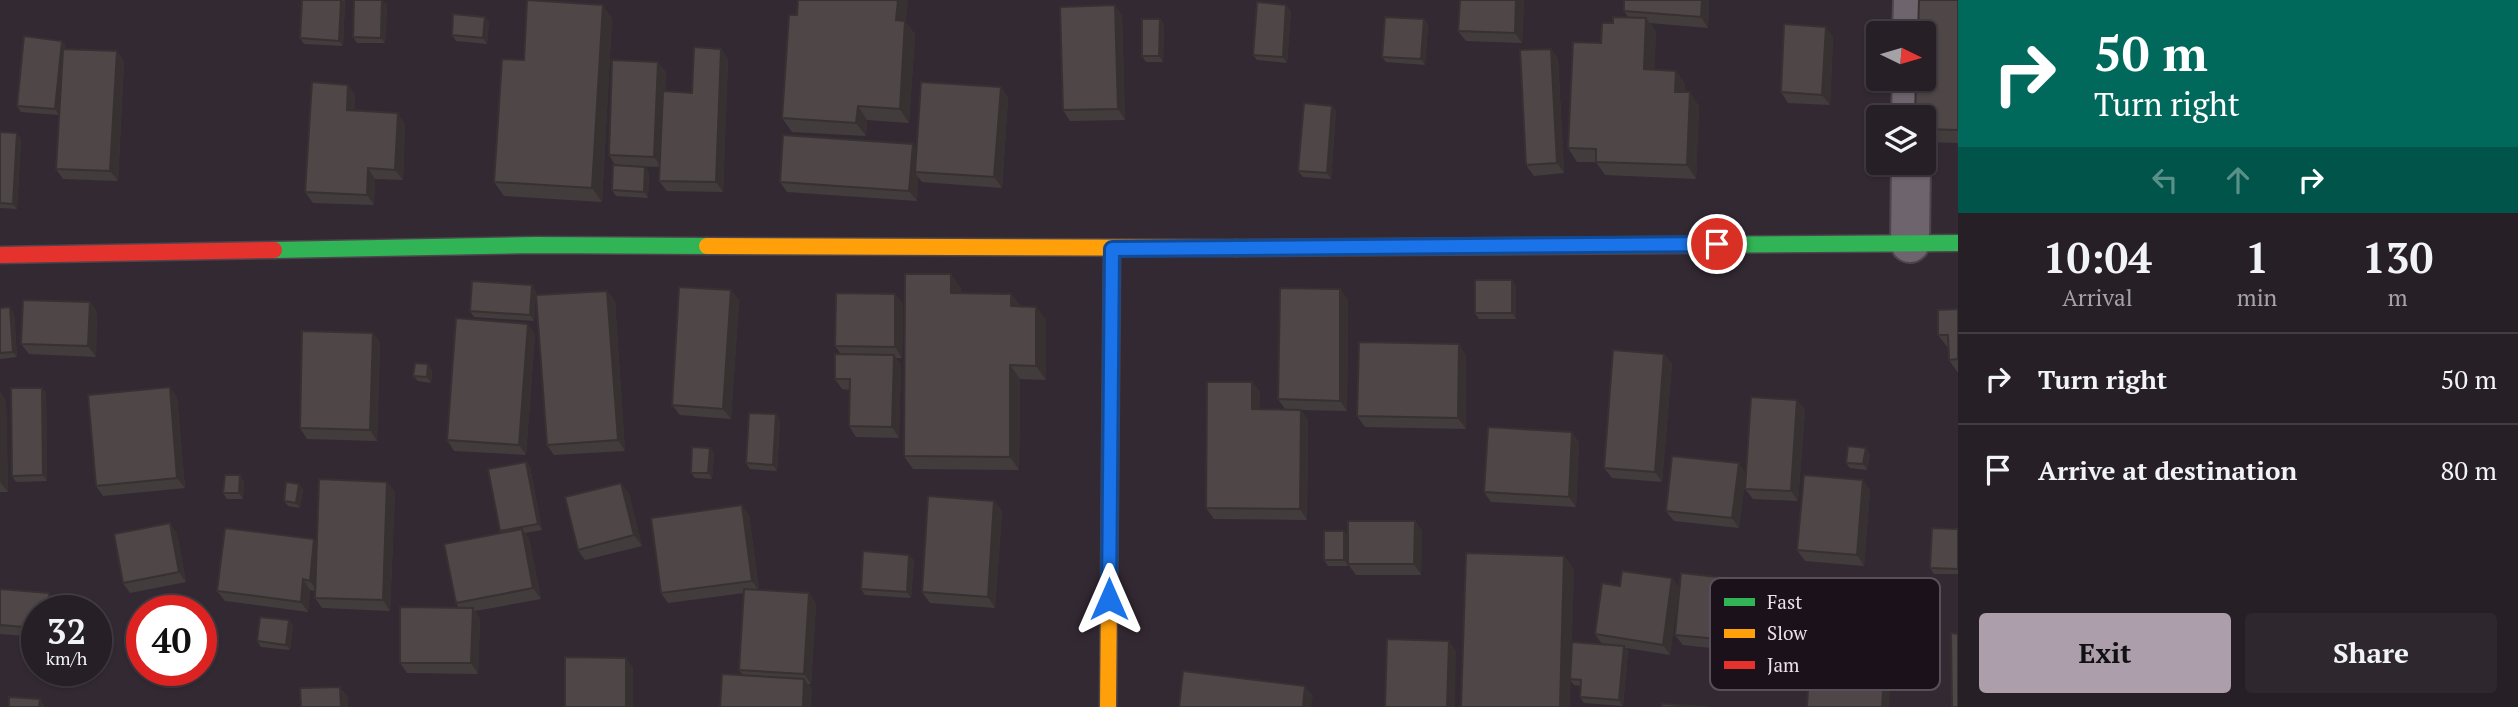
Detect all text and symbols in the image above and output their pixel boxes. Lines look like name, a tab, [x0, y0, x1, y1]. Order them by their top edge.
text: 50 m	[2094, 20, 2208, 85]
north arrow	[1866, 21, 1936, 91]
map controls	[1866, 21, 1936, 175]
icon: right	[1979, 28, 2070, 119]
text: Turn right	[2094, 83, 2240, 125]
button: layers	[1866, 105, 1936, 175]
icon: left	[2146, 161, 2184, 199]
icon: ahead	[2219, 161, 2257, 199]
icon: right	[2292, 161, 2330, 199]
pin	[1687, 214, 1747, 274]
icon: arrive	[1698, 225, 1736, 263]
text: 10:04	[2043, 229, 2152, 285]
text: 1	[2245, 229, 2269, 285]
text: 130	[2362, 229, 2433, 285]
text: Arrival	[2062, 282, 2133, 313]
text: min	[2237, 282, 2277, 313]
text: m	[2388, 282, 2408, 313]
icon: right	[1979, 360, 2017, 398]
text: Turn right	[2038, 362, 2167, 396]
text: 50 m	[2441, 362, 2497, 396]
icon: arrive	[1979, 451, 2017, 489]
text: Arrive at destination	[2038, 453, 2297, 487]
text: 80 m	[2441, 453, 2497, 487]
position arrow	[1072, 562, 1146, 636]
legend	[1710, 578, 1940, 690]
text: Fast	[1767, 589, 1802, 614]
speed limit sign: 40	[126, 595, 217, 686]
text: 32	[47, 608, 86, 654]
button: Exit	[1979, 613, 2231, 693]
button: Share	[2245, 613, 2497, 693]
text: Slow	[1767, 620, 1808, 645]
text: km/h	[46, 646, 87, 670]
text: Jam	[1767, 652, 1800, 677]

